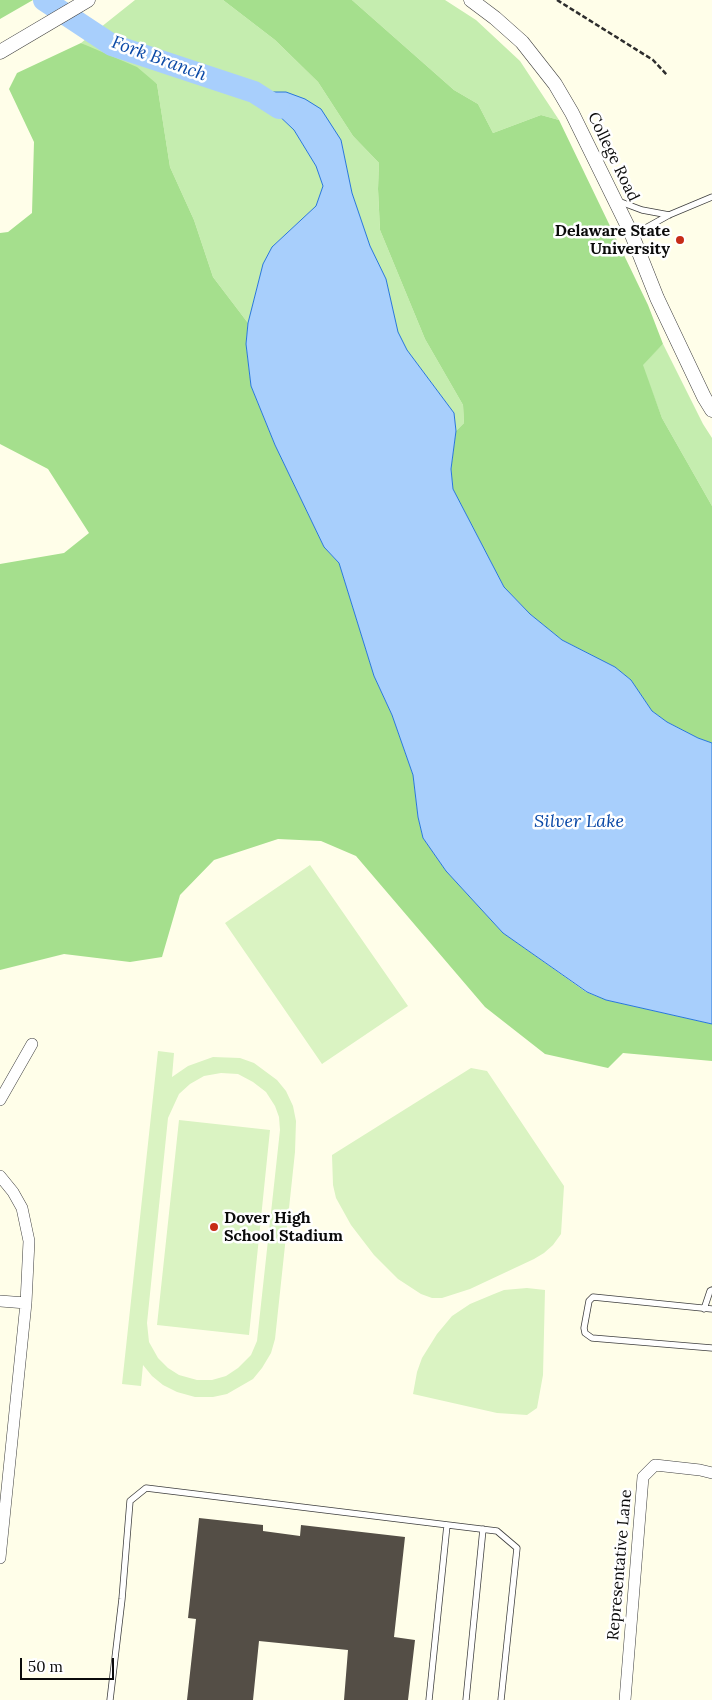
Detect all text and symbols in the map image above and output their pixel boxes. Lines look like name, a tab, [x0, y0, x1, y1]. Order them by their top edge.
water label: Fork Branch	[109, 32, 209, 86]
street label: College Road	[583, 109, 643, 205]
place label: Delaware State University	[555, 221, 670, 259]
marker: Delaware State University	[674, 234, 686, 246]
water label: Silver Lake	[534, 811, 624, 833]
place label: Dover High School Stadium	[224, 1208, 343, 1246]
marker: Dover High School Stadium	[208, 1221, 220, 1233]
street label: Representative Lane	[604, 1489, 636, 1641]
scale bar	[22, 1648, 116, 1680]
text: 50 m	[28, 1657, 63, 1676]

